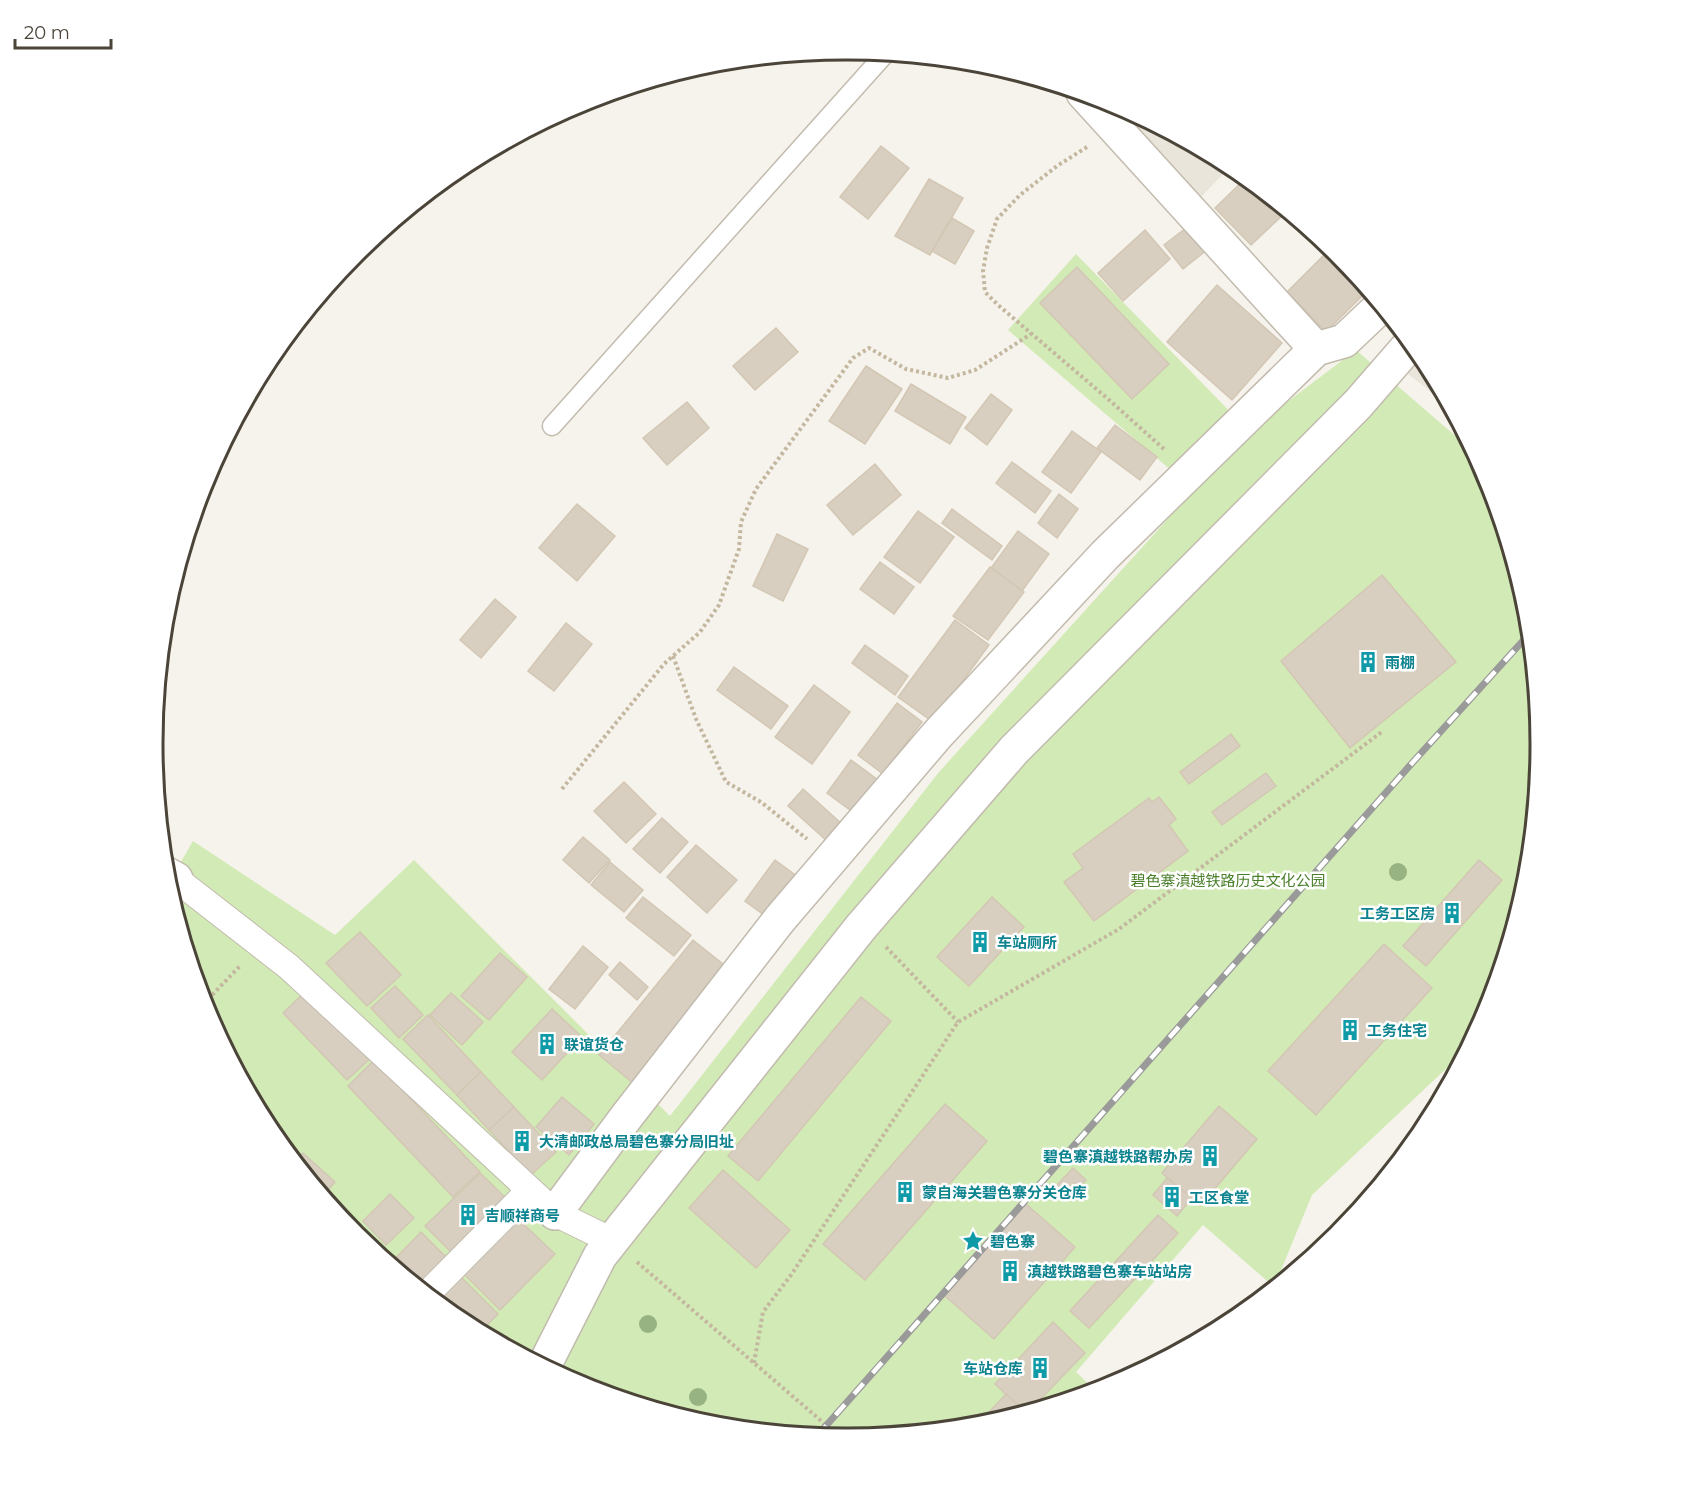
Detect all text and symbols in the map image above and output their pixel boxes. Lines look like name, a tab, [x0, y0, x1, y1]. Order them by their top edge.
scale bar	[15, 12, 111, 50]
text: 20 m	[24, 22, 70, 44]
building icon: 雨棚	[1356, 650, 1380, 674]
place label: 雨棚	[1385, 653, 1415, 672]
park label: 碧色寨滇越铁路历史文化公园	[1130, 871, 1326, 890]
building icon: 工务工区房	[1440, 901, 1464, 925]
place label: 工务工区房	[1360, 904, 1435, 923]
building icon: 车站厕所	[968, 930, 992, 954]
place label: 车站厕所	[997, 933, 1057, 952]
building icon: 工务住宅	[1338, 1018, 1362, 1042]
place label: 工务住宅	[1367, 1021, 1427, 1040]
building icon: 联谊货仓	[535, 1032, 559, 1056]
place label: 联谊货仓	[564, 1035, 624, 1054]
building icon: 大清邮政总局碧色寨分局旧址	[510, 1129, 534, 1153]
place label: 大清邮政总局碧色寨分局旧址	[539, 1132, 734, 1151]
building icon: 碧色寨滇越铁路帮办房	[1198, 1144, 1222, 1168]
place label: 碧色寨滇越铁路帮办房	[1043, 1147, 1193, 1166]
building icon: 蒙自海关碧色寨分关仓库	[893, 1180, 917, 1204]
place label: 蒙自海关碧色寨分关仓库	[922, 1183, 1087, 1202]
building icon: 工区食堂	[1160, 1185, 1184, 1209]
place label: 工区食堂	[1189, 1188, 1249, 1207]
building icon: 吉顺祥商号	[456, 1203, 480, 1227]
place label: 吉顺祥商号	[485, 1206, 560, 1225]
place icon: 碧色寨	[961, 1229, 985, 1253]
place label: 碧色寨	[990, 1232, 1035, 1251]
building icon: 滇越铁路碧色寨车站站房	[998, 1259, 1022, 1283]
place label: 滇越铁路碧色寨车站站房	[1027, 1262, 1192, 1281]
building icon: 车站仓库	[1028, 1356, 1052, 1380]
place label: 车站仓库	[963, 1359, 1023, 1378]

